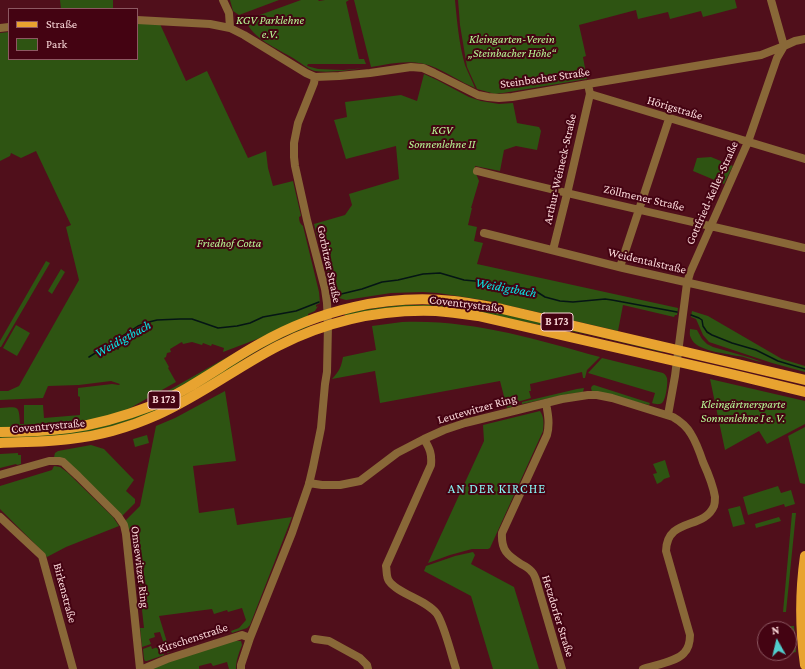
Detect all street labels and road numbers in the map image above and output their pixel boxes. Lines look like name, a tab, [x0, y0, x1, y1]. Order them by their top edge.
street label: Steinbacher Straße	[499, 65, 591, 91]
street label: Hörigstraße	[646, 93, 704, 123]
street label: Arthur-Weineck-Straße	[540, 112, 580, 226]
street label: Gottfried-Keller-Straße	[683, 139, 741, 247]
street label: Zöllmener Straße	[602, 182, 686, 214]
street label: Gorbitzer Straße	[314, 224, 344, 304]
street label: Weidentalstraße	[607, 245, 687, 277]
street label: Coventrystraße	[428, 292, 504, 316]
road number: B 173	[541, 313, 573, 331]
road number: B 173	[148, 391, 180, 409]
street label: Leutewitzer Ring	[436, 391, 518, 427]
street label: Coventrystraße	[10, 416, 86, 436]
street label: Omsewitzer Ring	[128, 525, 152, 609]
street label: Birkenstraße	[50, 561, 80, 625]
street label: Hetzdorfer Straße	[539, 573, 577, 659]
street label: Kirschenstraße	[156, 620, 230, 656]

